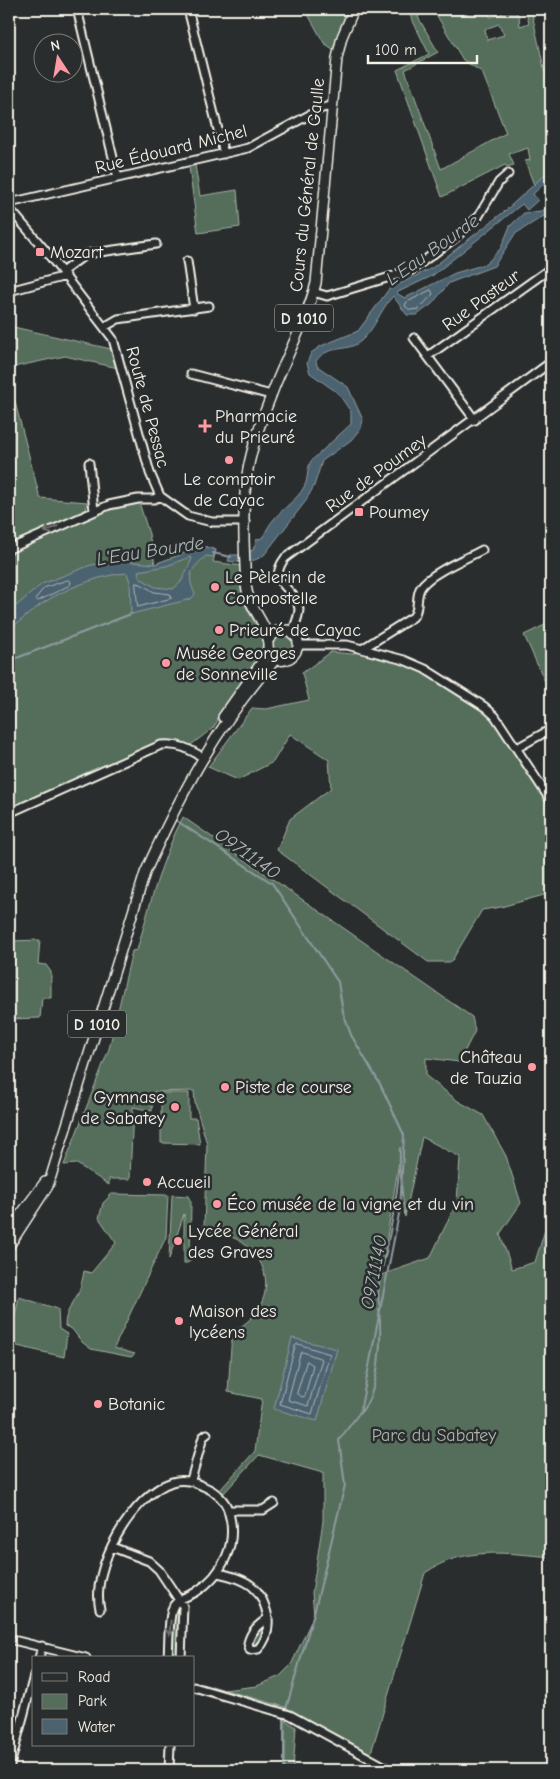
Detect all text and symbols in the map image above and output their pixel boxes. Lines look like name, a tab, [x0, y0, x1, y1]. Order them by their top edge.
north arrow	[32, 32, 82, 82]
scale bar	[368, 32, 476, 64]
text: N	[49, 37, 62, 55]
text: 100 m	[375, 41, 417, 59]
street label: Cours du Général de Gaulle	[286, 77, 329, 293]
street label: Rue Édouard Michel	[93, 119, 249, 179]
water label: L'Eau Bourde	[382, 209, 484, 290]
place label: Mozart	[50, 242, 104, 263]
marker: Mozart	[34, 246, 46, 258]
street label: Rue Pasteur	[438, 265, 525, 336]
road number: D 1010	[275, 304, 333, 332]
street label: Route de Pessac	[121, 344, 174, 470]
place label: Pharmacie du Prieuré	[215, 406, 297, 448]
marker: Pharmacie du Prieuré	[199, 420, 211, 432]
street label: Rue de Poumey	[321, 429, 431, 517]
marker: Le comptoir de Cayac	[223, 454, 235, 466]
place label: Le comptoir de Cayac	[183, 469, 276, 511]
place label: Poumey	[369, 501, 429, 523]
marker: Poumey	[353, 506, 365, 518]
one-way arrow	[44, 525, 59, 535]
water label: L'Eau Bourde	[95, 532, 206, 570]
place label: Le Pèlerin de Compostelle	[225, 567, 326, 609]
marker: Le Pèlerin de Compostelle	[209, 581, 221, 593]
place label: Prieuré de Cayac	[229, 620, 361, 641]
marker: Prieuré de Cayac	[213, 624, 225, 636]
place label: Musée Georges de Sonneville	[176, 643, 296, 685]
marker: Musée Georges de Sonneville	[160, 657, 172, 669]
water label: O9711140	[211, 823, 284, 884]
road number: D 1010	[68, 1011, 126, 1038]
place label: Château de Tauzia	[450, 1047, 522, 1089]
marker: Château de Tauzia	[526, 1061, 538, 1073]
place label: Piste de course	[235, 1077, 352, 1098]
marker: Piste de course	[219, 1081, 231, 1093]
place label: Gymnase de Sabatey	[81, 1087, 166, 1129]
marker: Gymnase de Sabatey	[169, 1101, 181, 1113]
place label: Accueil	[157, 1172, 211, 1193]
marker: Accueil	[141, 1176, 153, 1188]
place label: Éco musée de la vigne et du vin	[227, 1193, 474, 1215]
marker: Éco musée de la vigne et du vin	[211, 1198, 223, 1210]
place label: Lycée Général des Graves	[188, 1221, 298, 1263]
water label: O9711140	[356, 1233, 392, 1311]
marker: Lycée Général des Graves	[172, 1235, 184, 1247]
place label: Maison des lycéens	[189, 1301, 276, 1343]
marker: Maison des lycéens	[173, 1315, 185, 1327]
place label: Botanic	[108, 1394, 165, 1415]
marker: Botanic	[92, 1398, 104, 1410]
park label: Parc du Sabatey	[372, 1425, 497, 1446]
one-way arrow	[166, 1619, 175, 1635]
legend	[32, 1656, 195, 1746]
text: Road	[78, 1668, 110, 1686]
text: Park	[78, 1692, 107, 1710]
text: Water	[78, 1718, 115, 1736]

